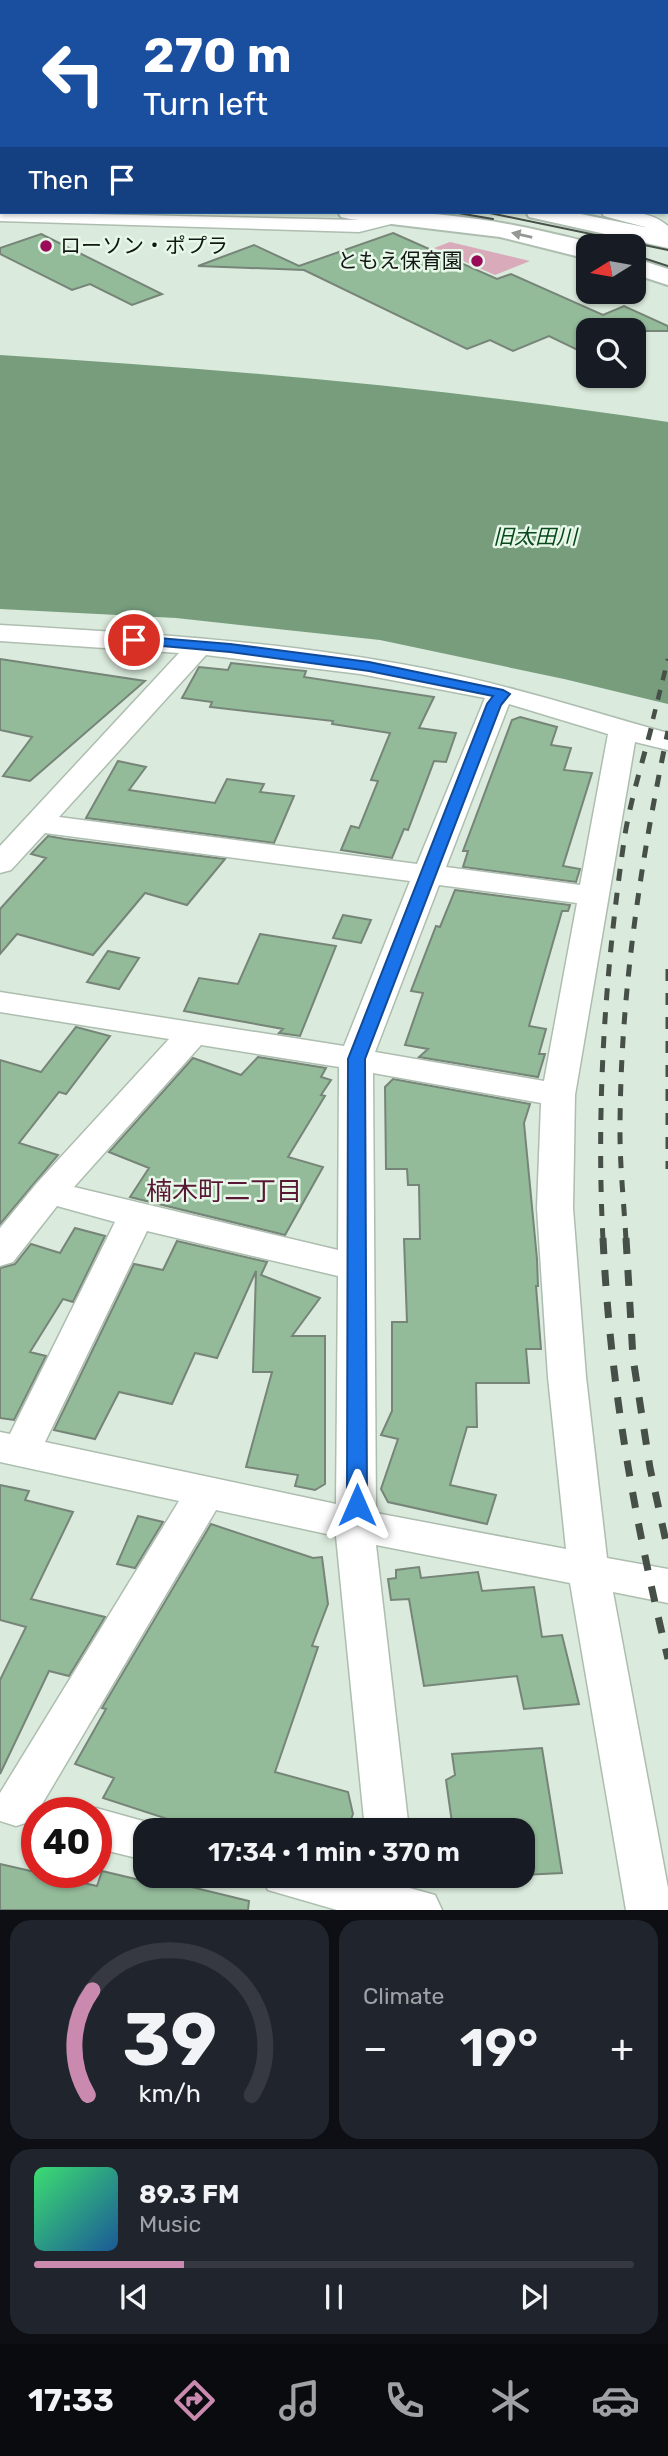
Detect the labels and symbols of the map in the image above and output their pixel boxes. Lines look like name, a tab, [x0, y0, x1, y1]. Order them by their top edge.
one-way arrow	[511, 229, 533, 240]
place label: ローソン・ポプラ	[60, 233, 228, 258]
north arrow	[576, 234, 646, 304]
marker: ローソン・ポプラ	[38, 238, 54, 254]
place label: ともえ保育園	[337, 248, 463, 273]
marker: ともえ保育園	[469, 253, 485, 269]
water label: 旧太田川	[493, 524, 579, 549]
pin	[104, 610, 164, 670]
district label: 楠木町二丁目	[146, 1176, 302, 1207]
position arrow	[320, 1468, 394, 1542]
speed limit sign: 40	[21, 1797, 112, 1888]

